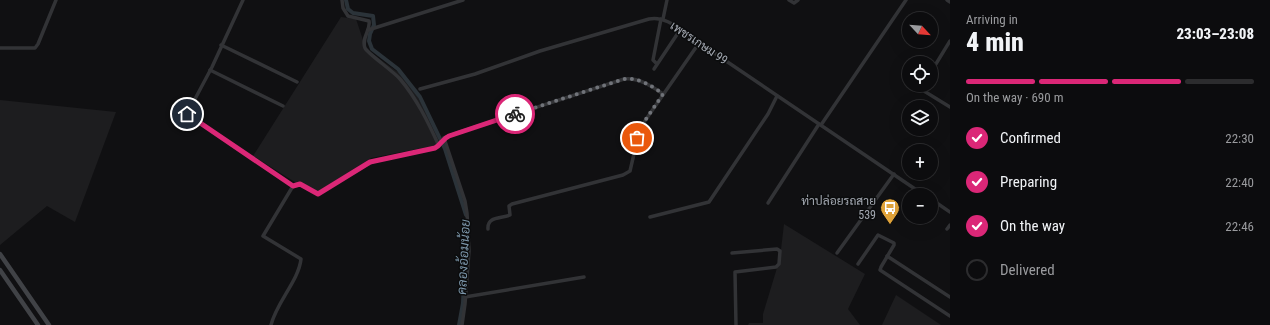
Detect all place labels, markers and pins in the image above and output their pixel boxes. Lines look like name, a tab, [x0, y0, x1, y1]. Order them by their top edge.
pin	[170, 97, 204, 131]
pin	[620, 121, 654, 155]
place label: ท่าปล่อยรถสาย 539	[801, 194, 876, 222]
bus stop icon: ท่าปล่อยรถสาย 539	[879, 197, 901, 225]

